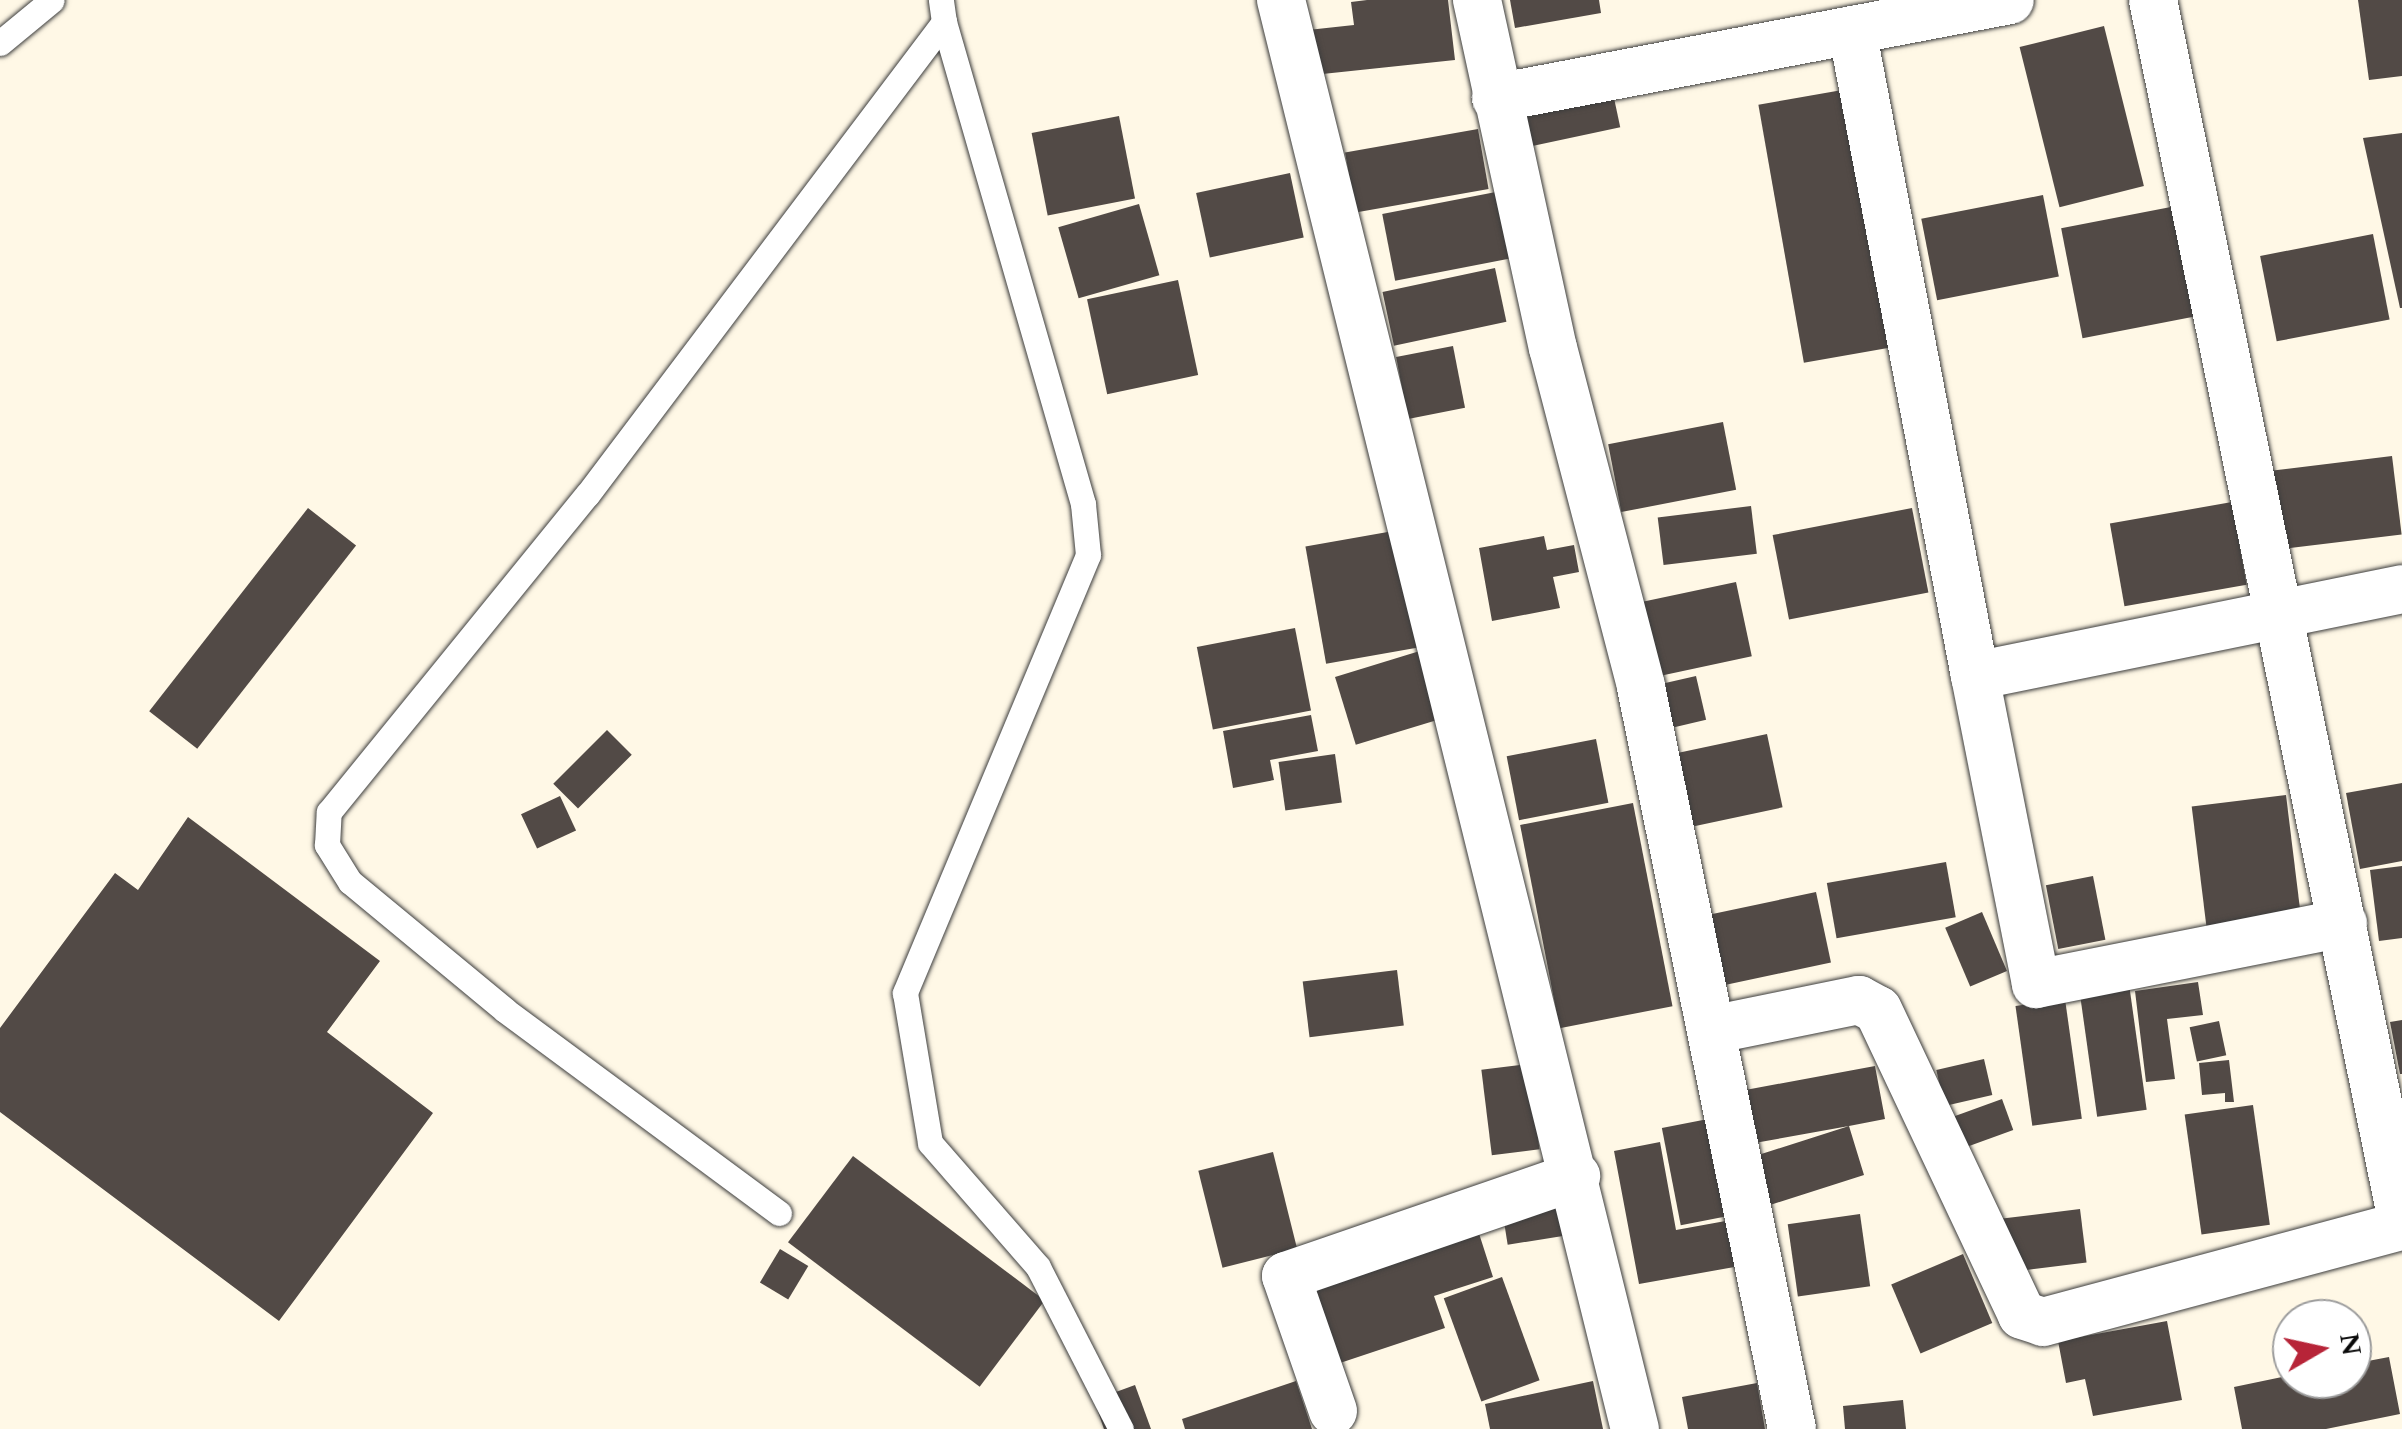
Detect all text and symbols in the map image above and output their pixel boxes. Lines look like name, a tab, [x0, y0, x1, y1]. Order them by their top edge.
north arrow	[2272, 1299, 2372, 1399]
text: N	[2327, 1330, 2373, 1359]

